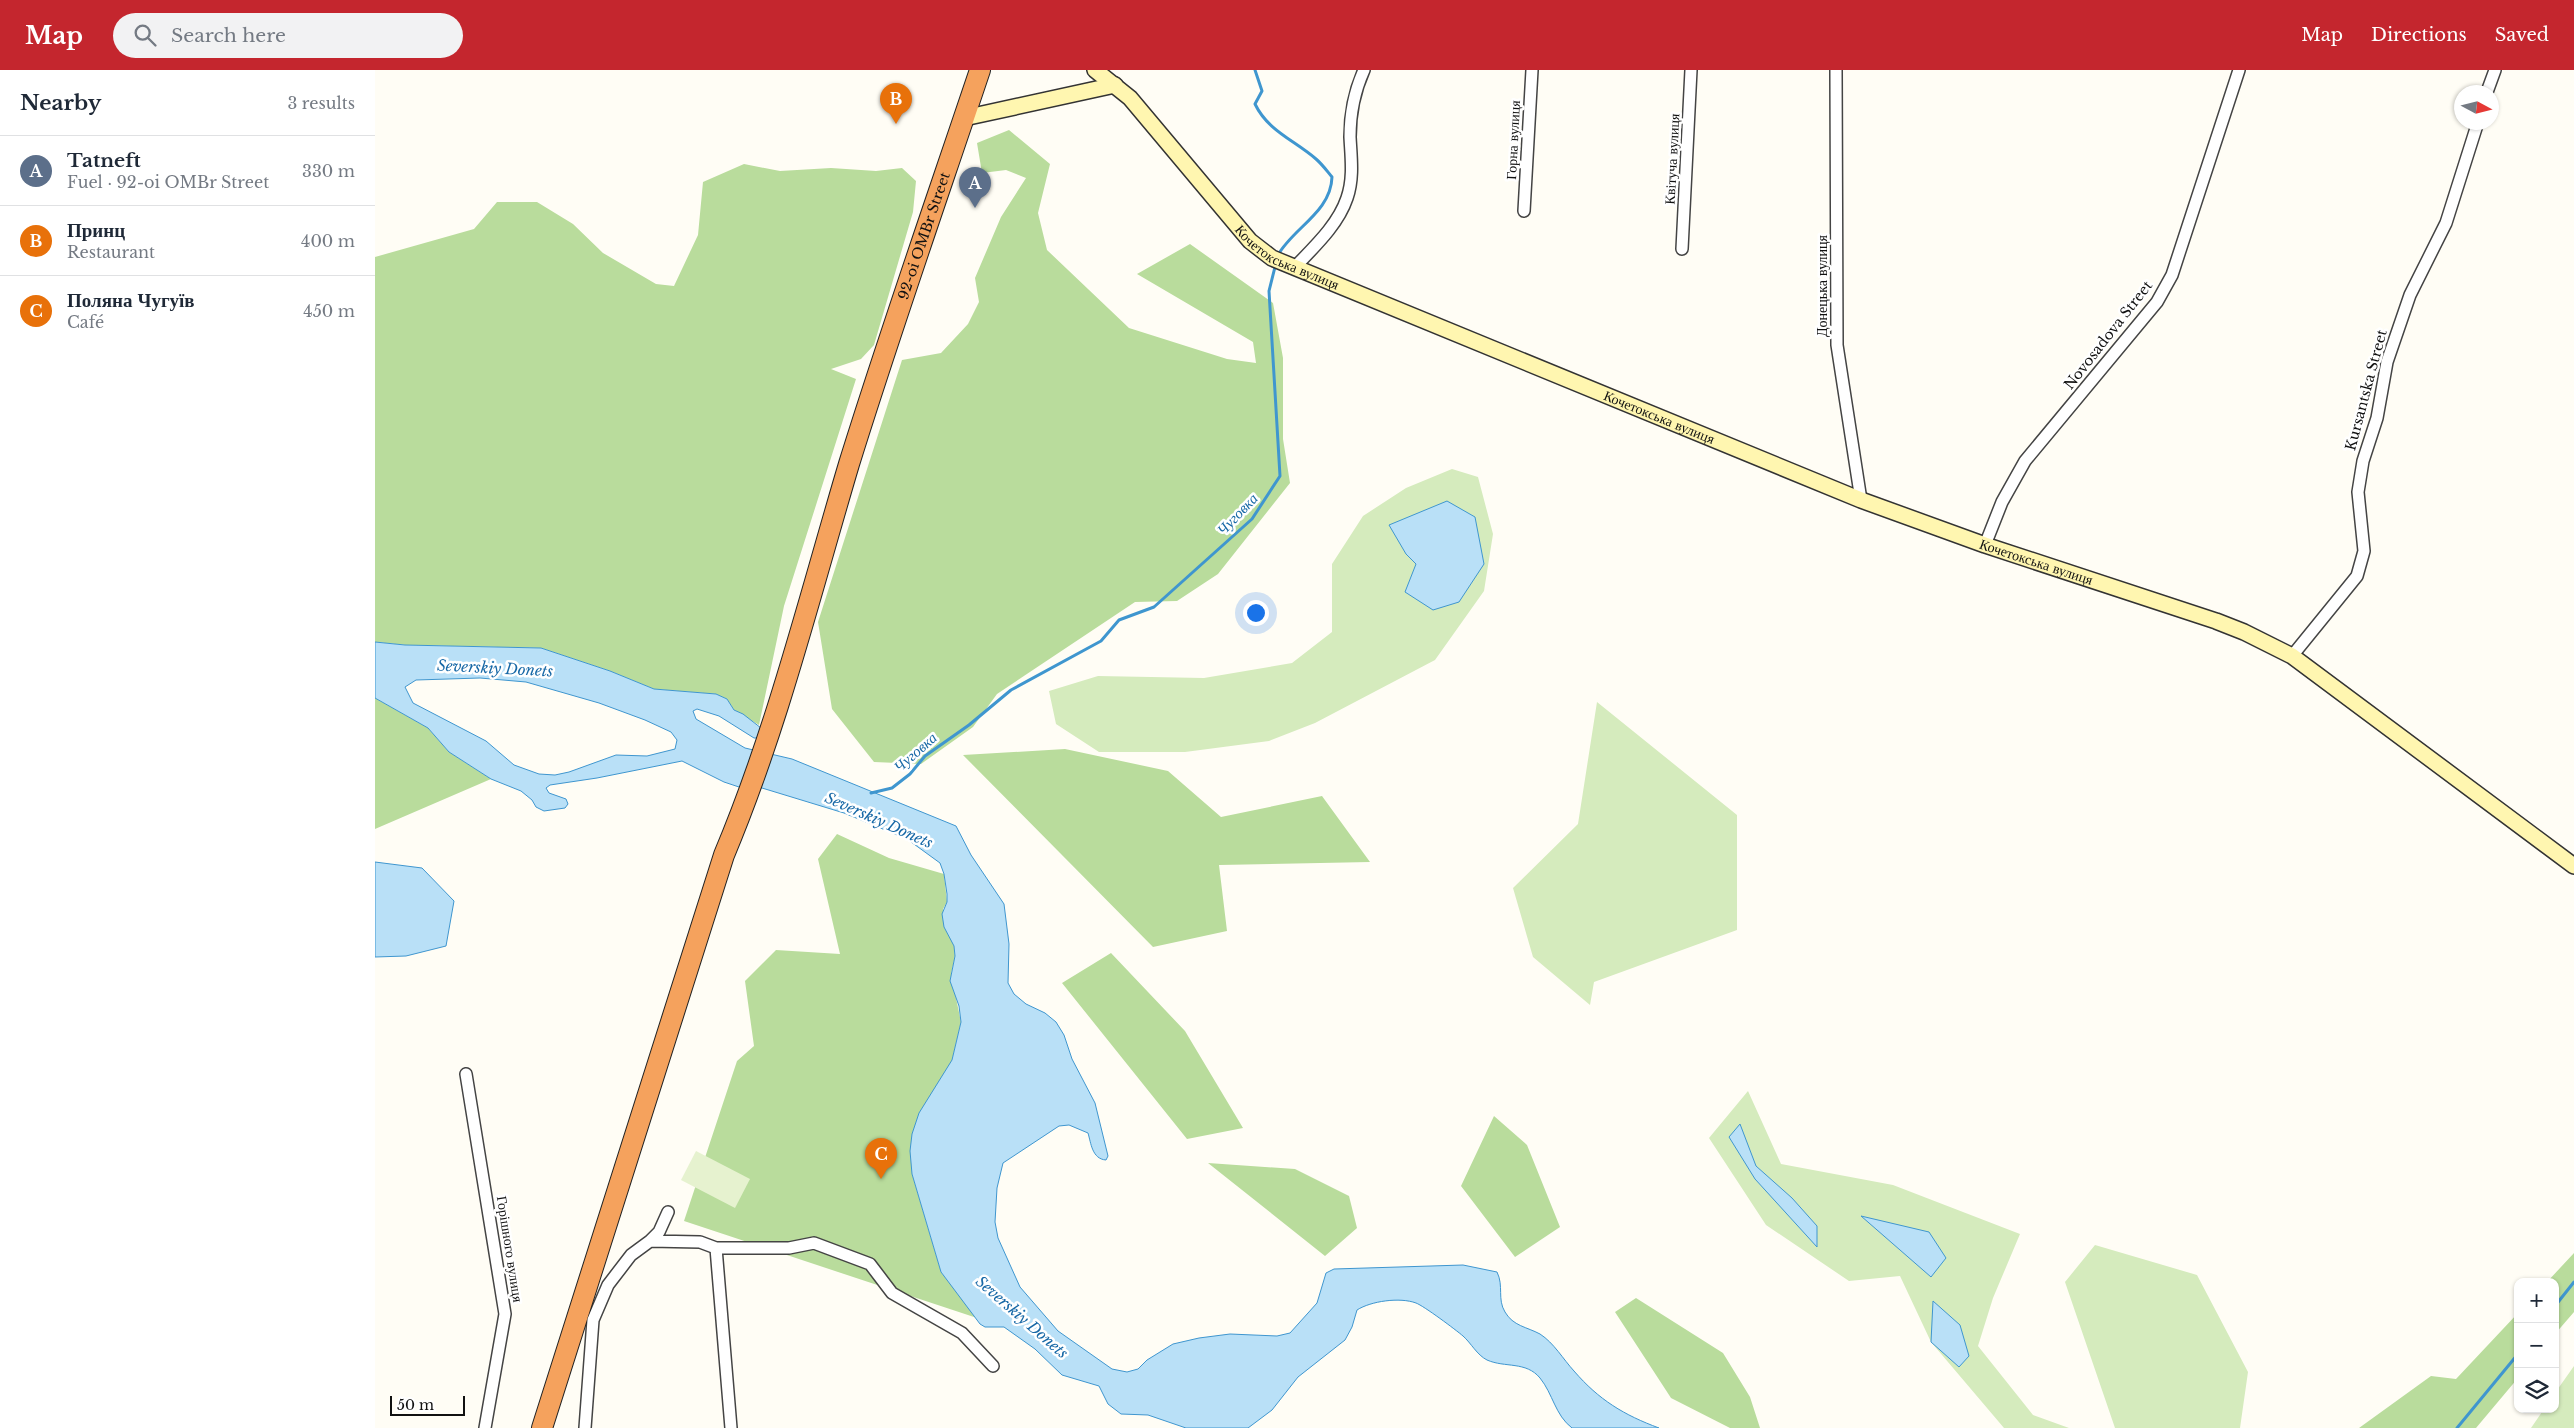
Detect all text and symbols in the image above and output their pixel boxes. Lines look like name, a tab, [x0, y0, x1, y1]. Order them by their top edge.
search box	[113, 13, 463, 58]
text: Map	[25, 21, 83, 50]
icon: search	[131, 21, 159, 49]
text: Search here	[171, 24, 286, 47]
text: Map	[2301, 24, 2343, 46]
text: Directions	[2371, 24, 2467, 46]
text: Saved	[2495, 24, 2549, 46]
pin: B	[880, 83, 912, 124]
north arrow	[2454, 85, 2499, 130]
text: Nearby	[20, 90, 101, 116]
text: 3 results	[287, 93, 355, 113]
street label: Горна вулиця	[1502, 99, 1524, 180]
street label: Квітуча вулиця	[1661, 113, 1683, 205]
text: Tatneft	[67, 149, 141, 172]
text: A	[30, 161, 42, 181]
text: 330 m	[302, 161, 355, 181]
pin: A	[959, 167, 991, 208]
street label: 92-oi OMBr Street	[894, 169, 954, 302]
text: Fuel · 92-oi OMBr Street	[67, 172, 269, 192]
text: Принц	[67, 219, 125, 242]
street label: Кочетокська вулиця	[1231, 221, 1342, 294]
text: B	[30, 231, 42, 251]
text: 400 m	[301, 231, 355, 251]
street label: Донецька вулиця	[1813, 235, 1831, 337]
text: Restaurant	[67, 242, 155, 262]
street label: Novosadova Street	[2060, 276, 2156, 393]
text: Поляна Чугуїв	[67, 289, 195, 312]
text: C	[29, 301, 43, 321]
text: 450 m	[303, 301, 355, 321]
text: Café	[67, 312, 104, 332]
street label: Kursantska Street	[2341, 327, 2391, 452]
street label: Кочетокська вулиця	[1601, 386, 1718, 448]
water label: Чуговка	[1212, 489, 1262, 539]
street label: Кочетокська вулиця	[1977, 535, 2096, 589]
your location	[1243, 600, 1269, 626]
water label: Severskiy Donets	[436, 655, 554, 681]
water label: Чуговка	[890, 728, 940, 776]
water label: Severskiy Donets	[822, 788, 936, 852]
pin: C	[865, 1138, 897, 1179]
street label: Горішного вулиця	[493, 1195, 527, 1304]
water label: Severskiy Donets	[972, 1272, 1072, 1362]
map controls	[2514, 1278, 2559, 1413]
button: +	[2514, 1278, 2559, 1323]
button: −	[2514, 1323, 2559, 1368]
button: layers	[2514, 1368, 2559, 1413]
scale bar	[390, 1393, 465, 1416]
text: 50 m	[397, 1396, 434, 1414]

